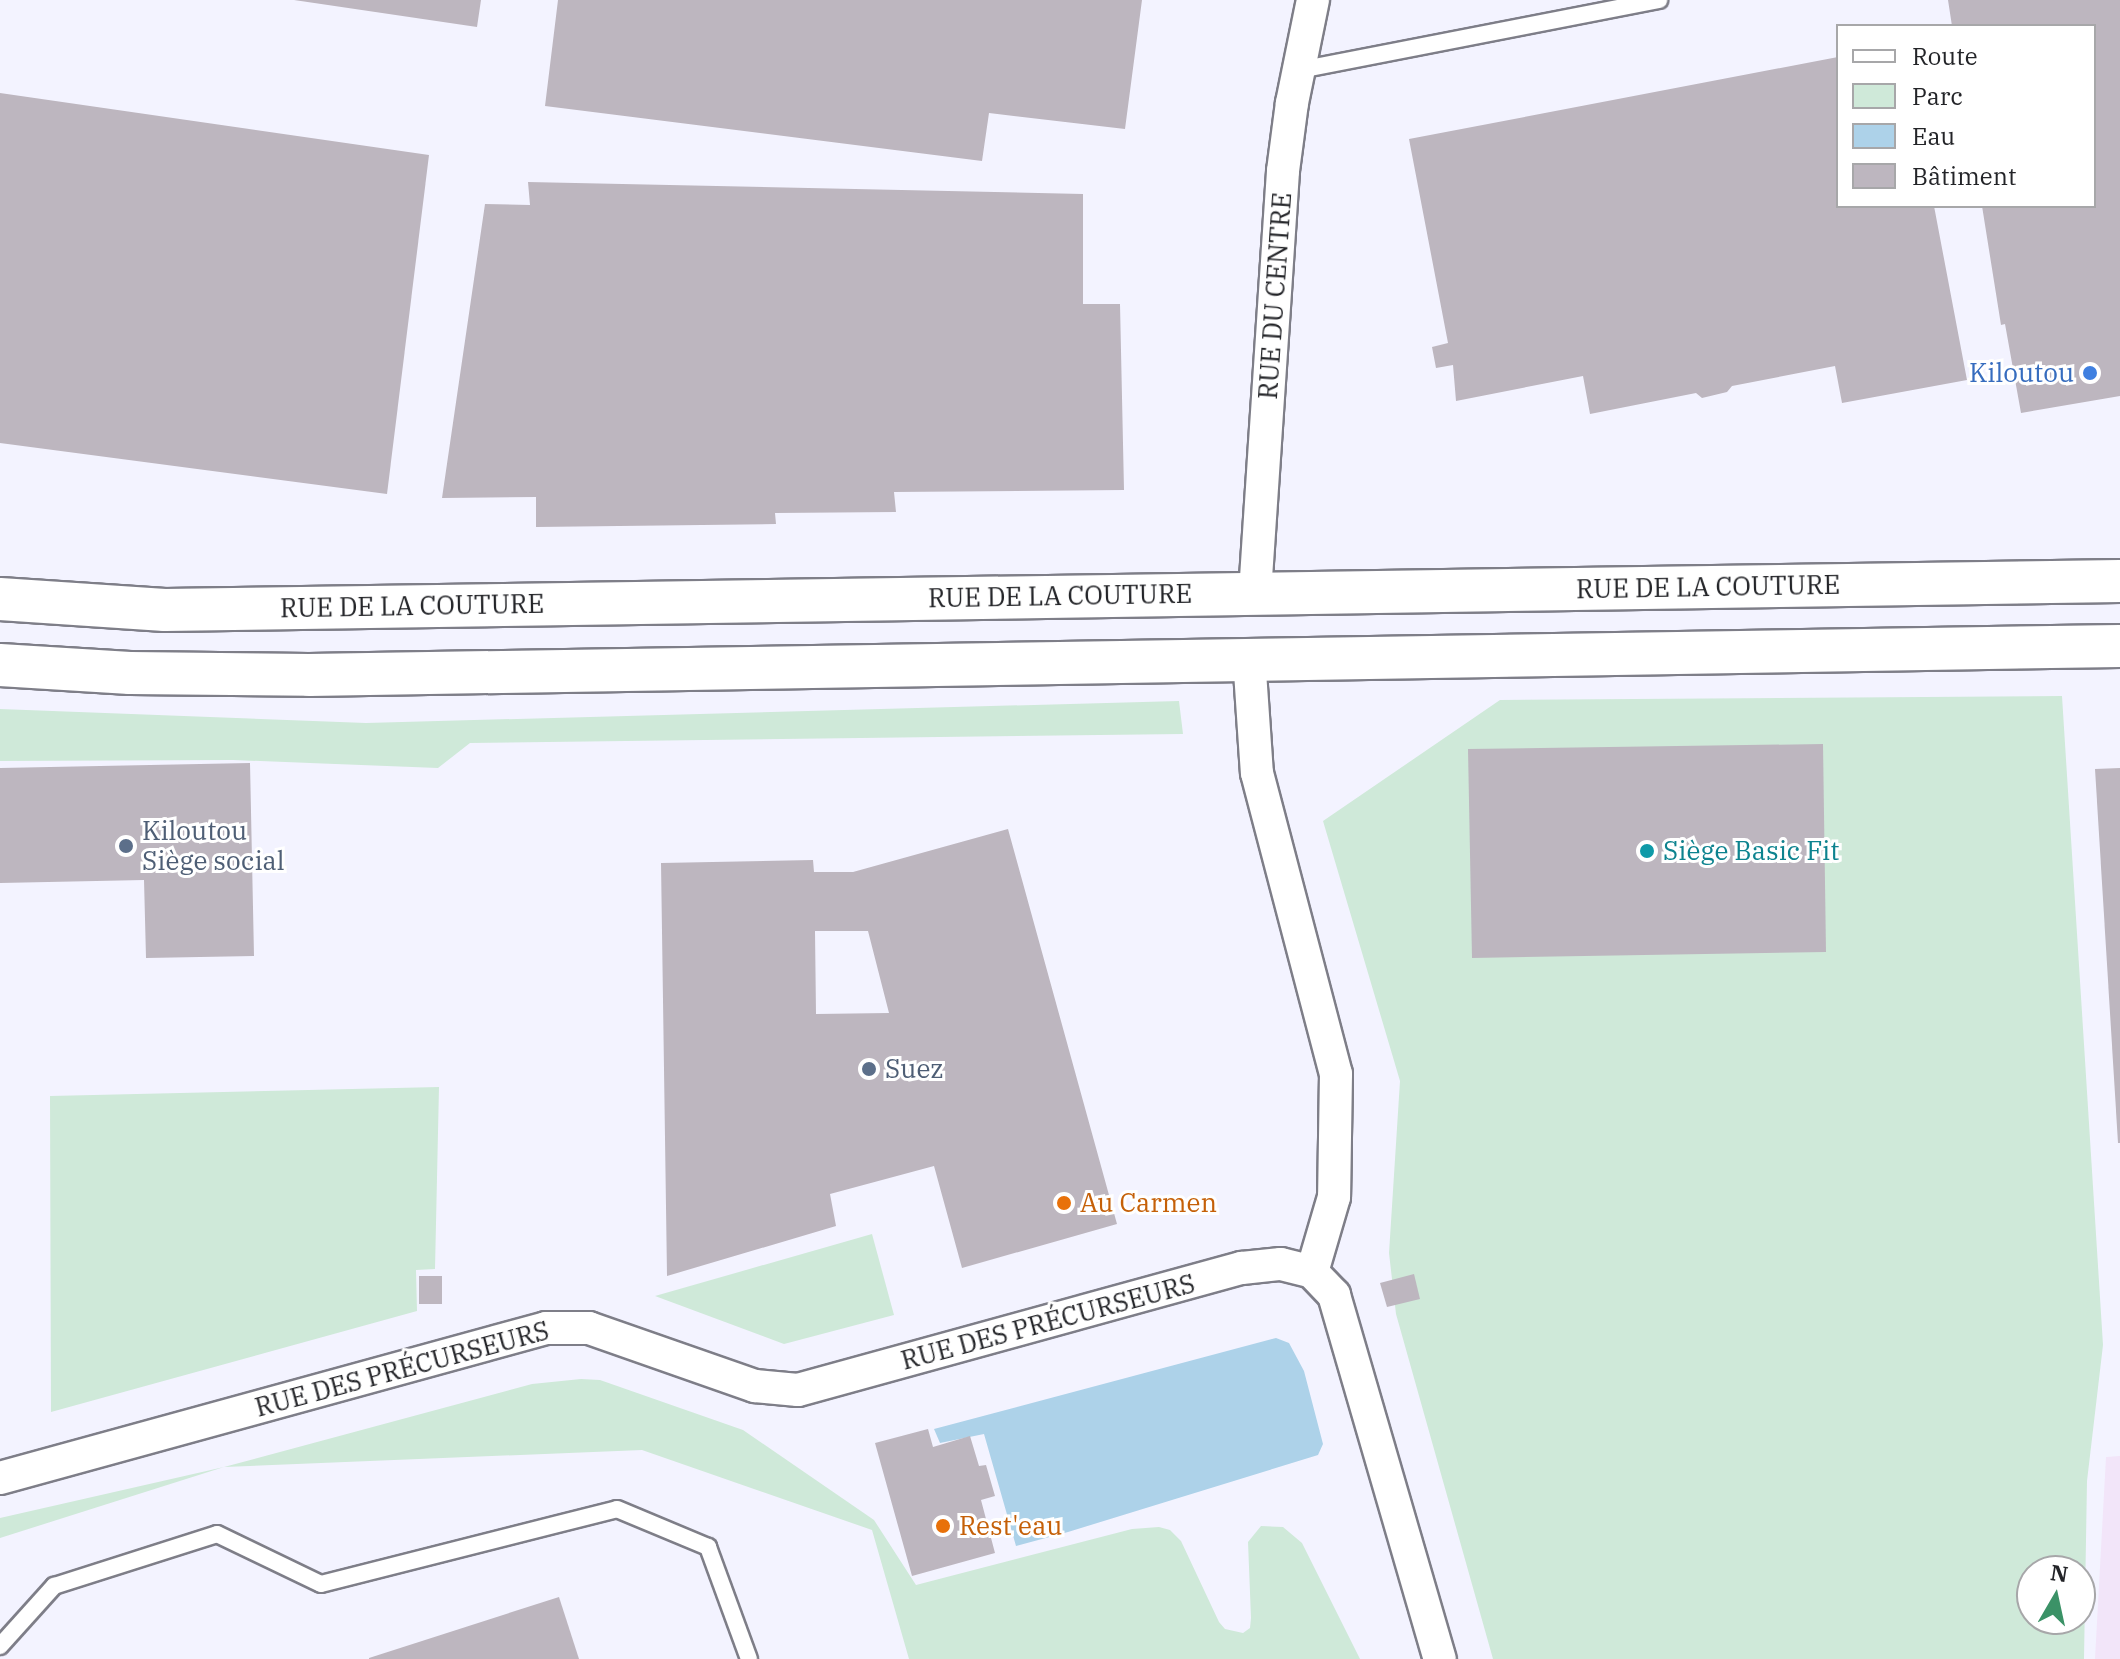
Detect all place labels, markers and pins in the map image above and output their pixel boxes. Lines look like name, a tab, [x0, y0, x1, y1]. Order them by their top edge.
place label: Kiloutou	[1969, 357, 2074, 389]
marker: Kiloutou	[2081, 364, 2099, 382]
place label: Kiloutou Siège social	[142, 815, 285, 876]
place label: Siège Basic Fit	[1663, 835, 1839, 867]
marker: Kiloutou Siège social	[117, 837, 135, 855]
marker: Siège Basic Fit	[1638, 842, 1656, 860]
place label: Suez	[885, 1053, 943, 1085]
marker: Suez	[860, 1060, 878, 1078]
place label: Au Carmen	[1080, 1187, 1217, 1219]
marker: Au Carmen	[1055, 1194, 1073, 1212]
place label: Rest'eau	[959, 1510, 1062, 1542]
marker: Rest'eau	[934, 1517, 952, 1535]

